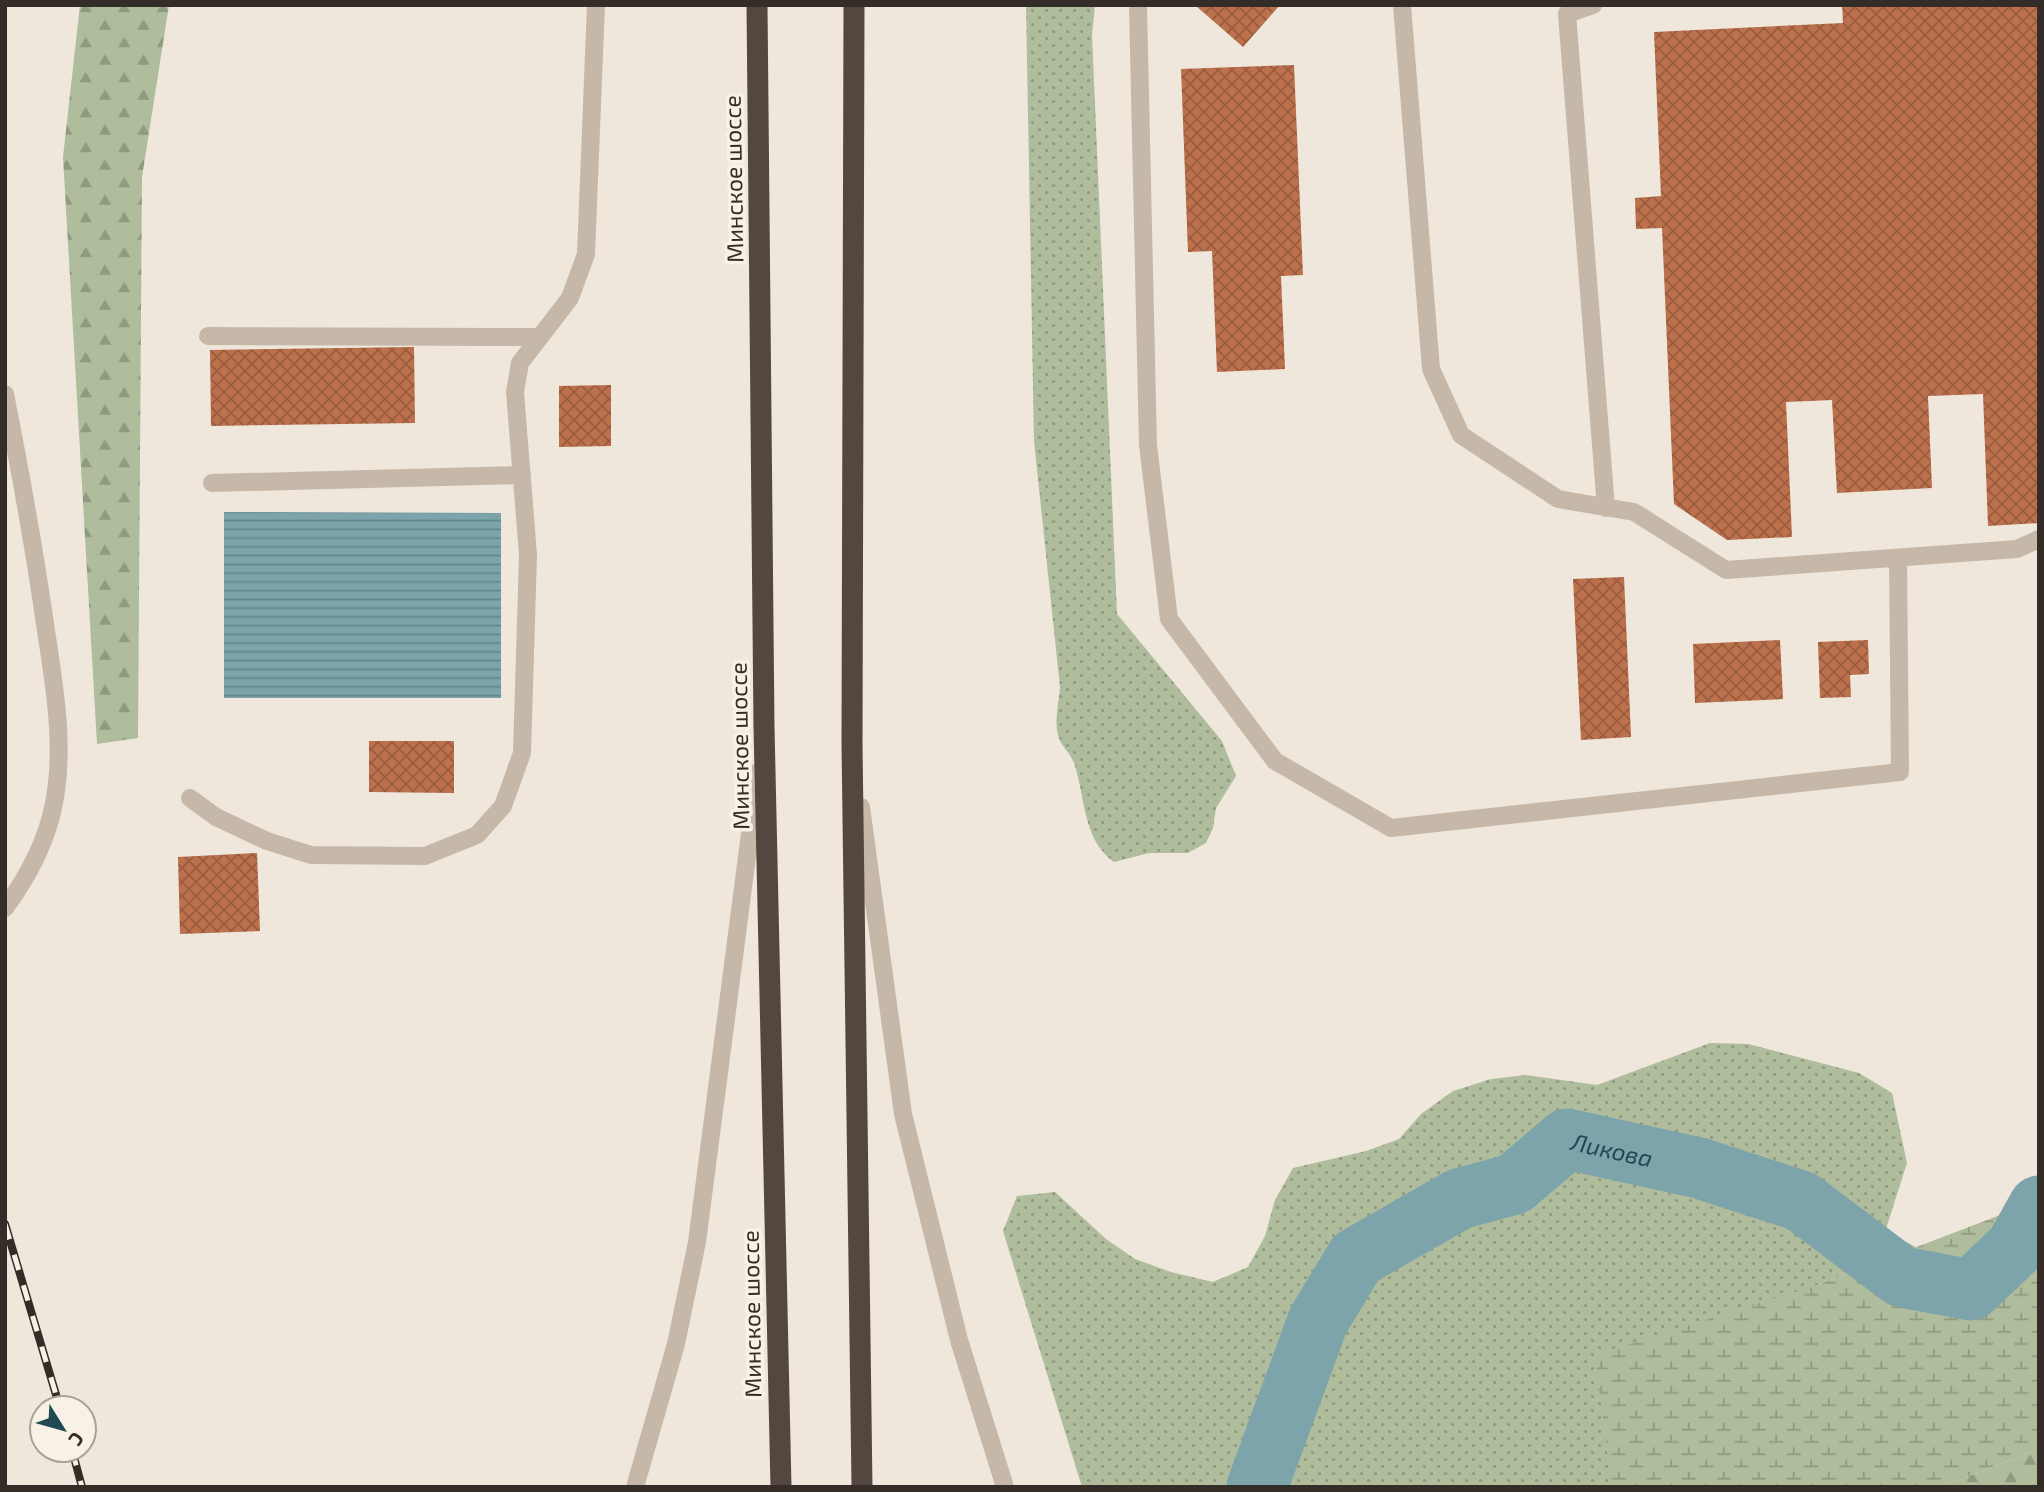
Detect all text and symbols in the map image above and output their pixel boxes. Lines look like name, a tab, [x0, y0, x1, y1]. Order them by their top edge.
street label: Минское шоссе	[718, 95, 748, 263]
street label: Минское шоссе	[724, 662, 754, 830]
water label: Ликова	[1568, 1126, 1656, 1172]
street label: Минское шоссе	[736, 1230, 766, 1398]
north arrow	[28, 1394, 98, 1464]
text: С	[64, 1428, 90, 1451]

